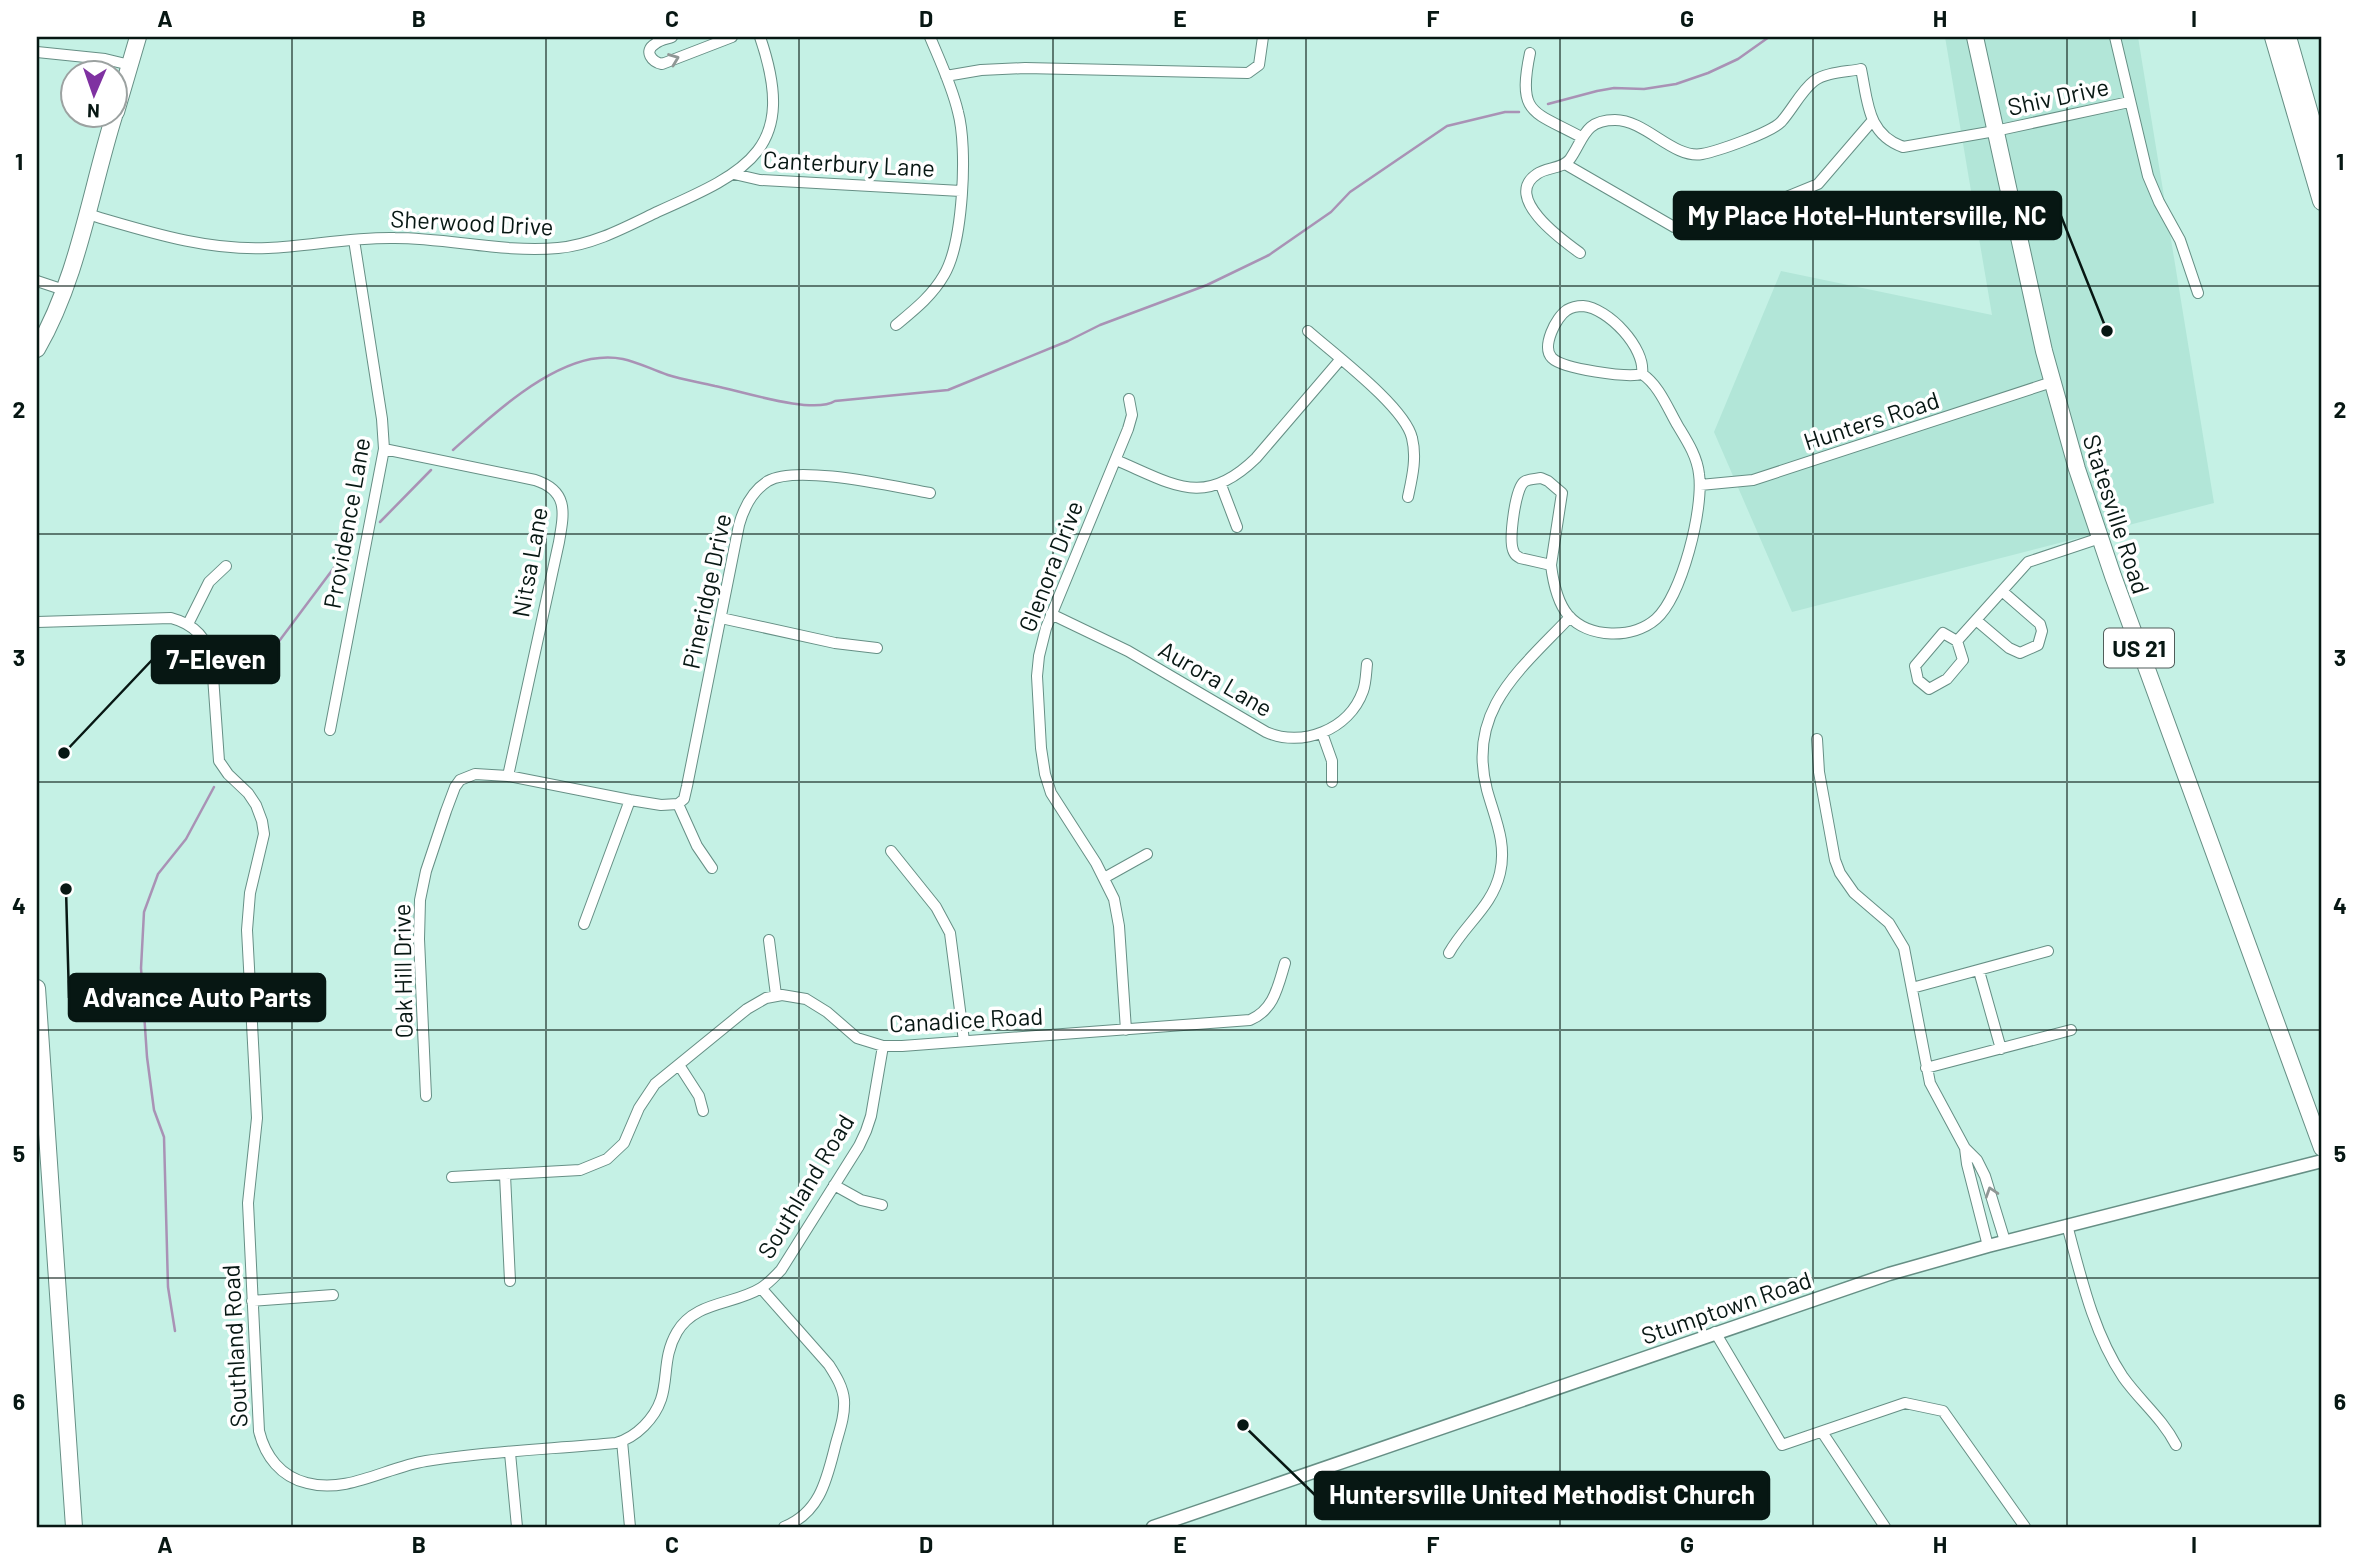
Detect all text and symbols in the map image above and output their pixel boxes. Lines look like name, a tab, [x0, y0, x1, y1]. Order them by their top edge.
text: A	[157, 4, 173, 32]
text: B	[412, 4, 426, 32]
text: C	[665, 4, 679, 32]
text: D	[919, 4, 933, 32]
text: E	[1173, 4, 1187, 32]
text: F	[1427, 4, 1440, 32]
text: G	[1680, 4, 1694, 32]
text: H	[1933, 4, 1947, 32]
text: I	[2191, 4, 2197, 32]
one-way arrow	[668, 53, 680, 67]
north arrow	[60, 60, 130, 130]
street label: Shiv Drive	[2005, 71, 2111, 121]
text: N	[87, 100, 100, 123]
street label: Canterbury Lane	[762, 144, 936, 182]
text: 1	[15, 147, 23, 175]
text: 1	[2336, 147, 2344, 175]
callout: My Place Hotel-Huntersville, NC	[1674, 192, 2061, 239]
text: My Place Hotel-Huntersville, NC	[1687, 199, 2047, 230]
street label: Sherwood Drive	[390, 203, 554, 241]
street label: Hunters Road	[1800, 384, 1942, 456]
text: 2	[13, 395, 25, 423]
text: 2	[2334, 395, 2346, 423]
street label: Statesville Road	[2078, 431, 2156, 597]
street label: Providence Lane	[317, 435, 375, 611]
street label: Glenora Drive	[1012, 496, 1088, 636]
street label: Nitsa Lane	[505, 505, 553, 619]
street label: Pineridge Drive	[675, 511, 737, 671]
road number: US 21	[2104, 628, 2174, 668]
street label: Aurora Lane	[1154, 634, 1278, 722]
callout: 7-Eleven	[152, 636, 279, 683]
text: 3	[13, 643, 25, 671]
text: 7-Eleven	[166, 643, 266, 674]
text: 3	[2334, 643, 2346, 671]
text: 4	[12, 891, 26, 919]
text: 4	[2333, 891, 2347, 919]
street label: Oak Hill Drive	[386, 903, 418, 1039]
callout: Advance Auto Parts	[69, 974, 325, 1021]
text: Advance Auto Parts	[83, 981, 311, 1012]
street label: Canadice Road	[888, 1000, 1044, 1038]
street label: Southland Road	[751, 1109, 859, 1263]
text: 5	[13, 1139, 25, 1167]
text: 5	[2334, 1139, 2346, 1167]
one-way arrow	[1984, 1186, 1999, 1198]
street label: Southland Road	[215, 1264, 253, 1428]
street label: Stumptown Road	[1637, 1264, 1815, 1350]
text: 6	[13, 1387, 25, 1415]
text: 6	[2334, 1387, 2346, 1415]
callout: Huntersville United Methodist Church	[1315, 1472, 1769, 1519]
text: Huntersville United Methodist Church	[1329, 1478, 1755, 1509]
text: A	[157, 1530, 173, 1558]
text: B	[412, 1530, 426, 1558]
text: C	[665, 1530, 679, 1558]
text: D	[919, 1530, 933, 1558]
text: E	[1173, 1530, 1187, 1558]
text: F	[1427, 1530, 1440, 1558]
text: G	[1680, 1530, 1694, 1558]
text: H	[1933, 1530, 1947, 1558]
text: I	[2191, 1530, 2197, 1558]

